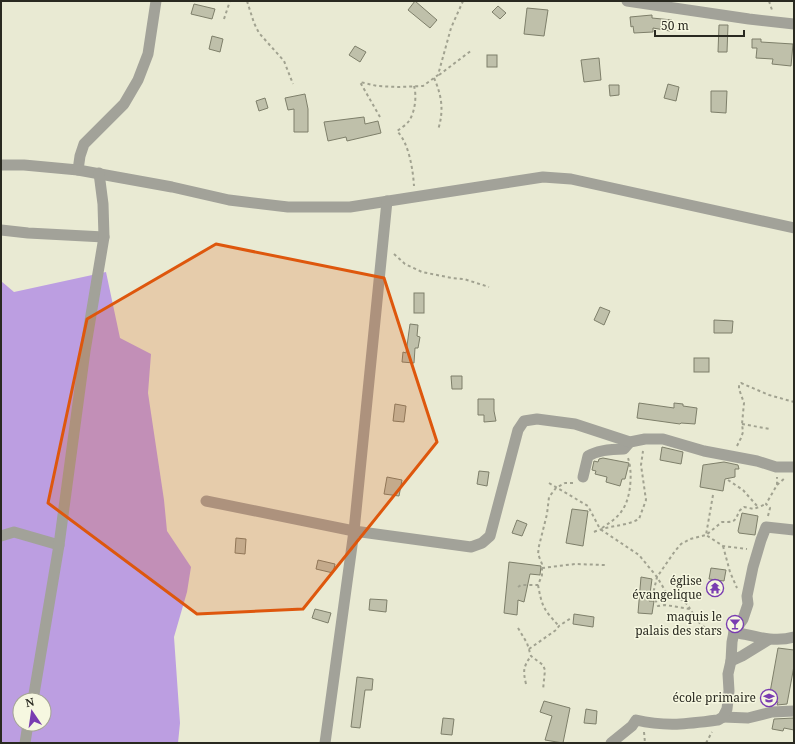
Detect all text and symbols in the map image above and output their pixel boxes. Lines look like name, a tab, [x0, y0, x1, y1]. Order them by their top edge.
scale bar	[655, 12, 744, 38]
text: 50 m	[661, 17, 689, 34]
place label: église évangelique	[632, 572, 702, 603]
temple icon: église évangelique	[705, 578, 725, 598]
place label: maquis le palais des stars	[635, 608, 722, 639]
bar icon: maquis le palais des stars	[725, 614, 745, 634]
school or university icon: école primaire	[759, 688, 779, 708]
place label: école primaire	[673, 689, 756, 706]
north arrow	[12, 692, 52, 732]
text: N	[24, 693, 36, 710]

